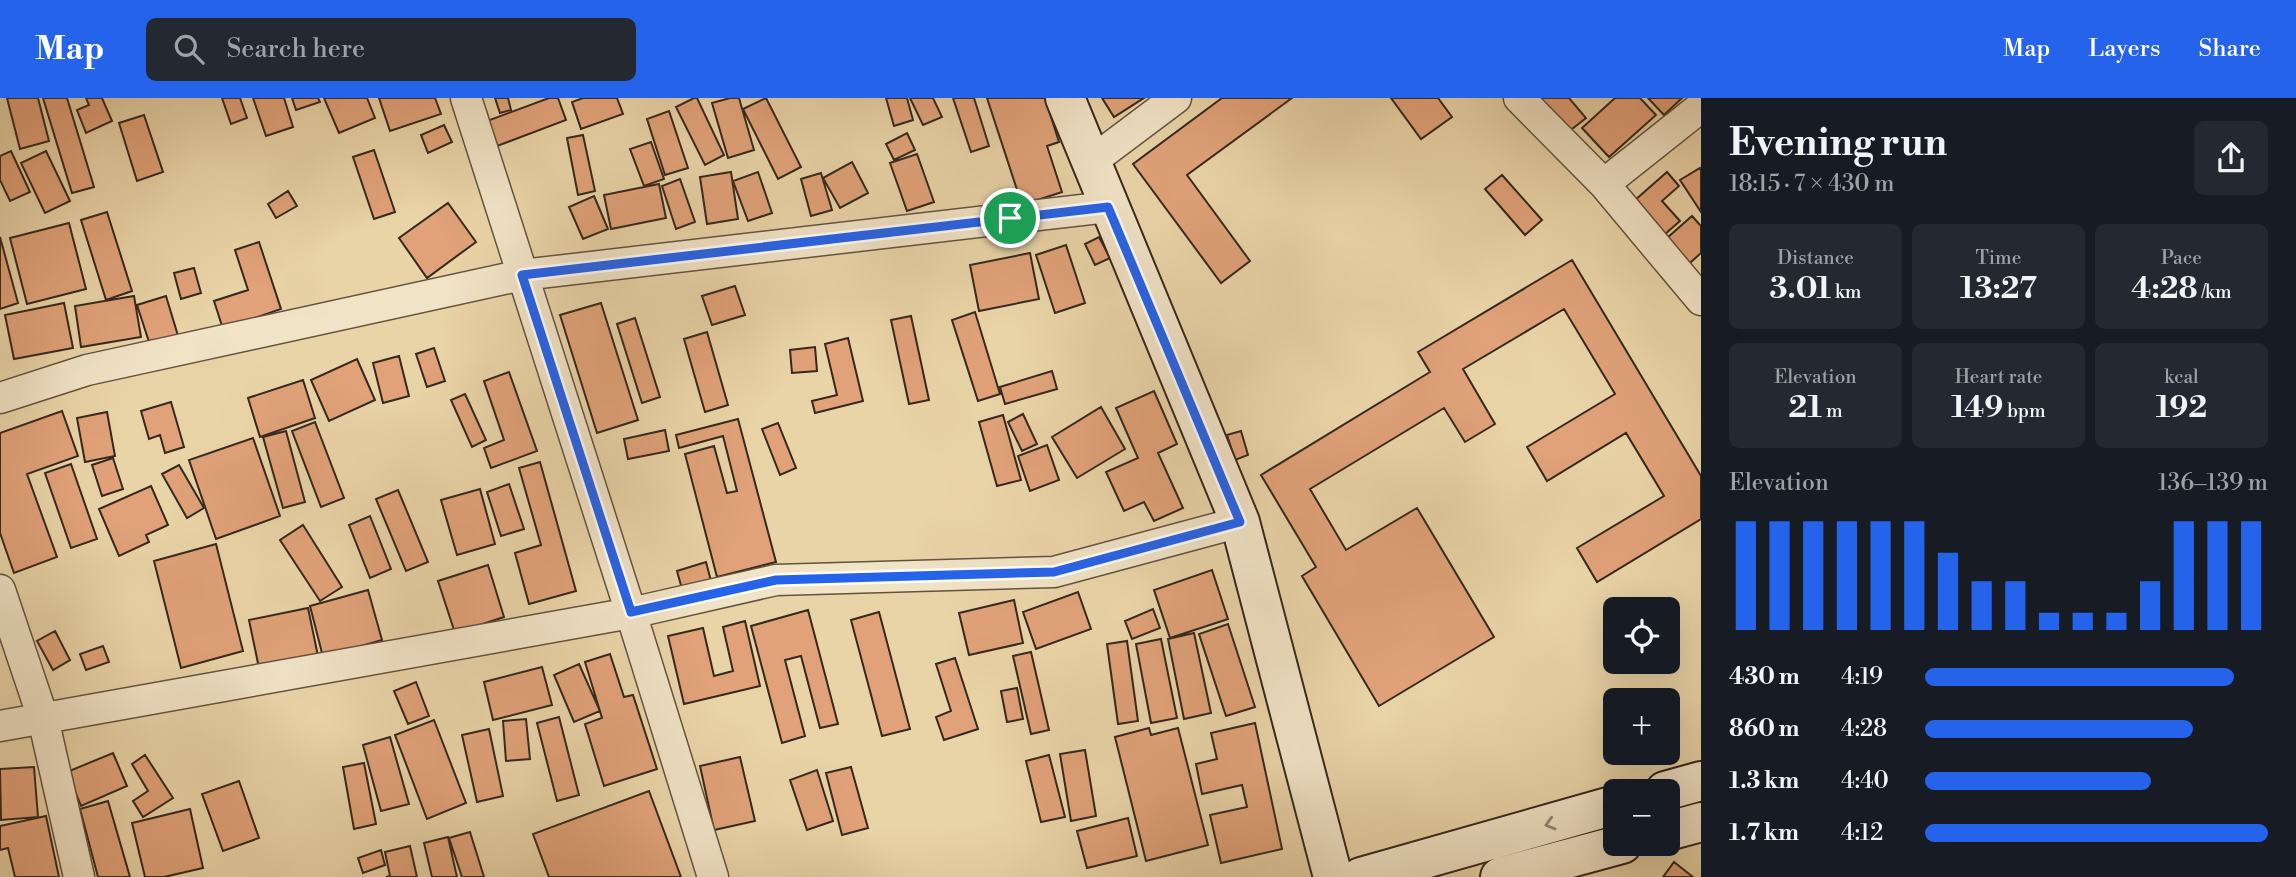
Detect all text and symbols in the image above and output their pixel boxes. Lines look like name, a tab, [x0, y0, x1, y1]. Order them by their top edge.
search box	[146, 18, 636, 81]
text: Map	[35, 29, 104, 70]
icon: search	[170, 30, 208, 68]
text: Search here	[226, 33, 365, 65]
text: Map	[2003, 34, 2050, 64]
text: Layers	[2088, 34, 2160, 64]
text: Share	[2198, 34, 2261, 64]
text: Evening run	[1729, 120, 1947, 167]
button: share	[2194, 121, 2268, 195]
text: 18:15 · 7 × 430 m	[1729, 170, 1895, 198]
pin	[980, 188, 1040, 248]
icon: arrive	[991, 199, 1029, 237]
text: Distance	[1777, 246, 1854, 270]
text: Time	[1976, 246, 2021, 270]
text: Pace	[2161, 246, 2202, 270]
text: 3.01	[1769, 270, 1831, 308]
text: 13:27	[1960, 270, 2037, 308]
text: 4:28	[2131, 270, 2198, 308]
text: km	[1831, 280, 1862, 304]
text: /km	[2198, 280, 2232, 304]
text: Elevation	[1774, 365, 1857, 389]
text: Heart rate	[1955, 365, 2042, 389]
text: kcal	[2164, 365, 2199, 389]
text: 21	[1788, 389, 1822, 427]
text: 149	[1951, 389, 2003, 427]
text: 192	[2156, 389, 2207, 427]
text: m	[1822, 399, 1843, 423]
text: bpm	[2003, 399, 2046, 423]
text: Elevation	[1729, 469, 1829, 497]
text: 136–139 m	[2158, 469, 2268, 497]
map controls	[1603, 597, 1680, 856]
button: locate	[1603, 597, 1680, 674]
text: 430 m	[1729, 663, 1800, 691]
text: 4:19	[1841, 663, 1883, 691]
button: +	[1603, 688, 1680, 765]
text: 860 m	[1729, 715, 1799, 743]
text: 4:28	[1841, 715, 1887, 743]
text: 1.3 km	[1729, 767, 1799, 795]
text: 4:40	[1841, 767, 1889, 795]
button: −	[1603, 779, 1680, 856]
one-way arrow	[1544, 815, 1556, 830]
text: 1.7 km	[1729, 819, 1799, 847]
text: 4:12	[1841, 819, 1883, 847]

